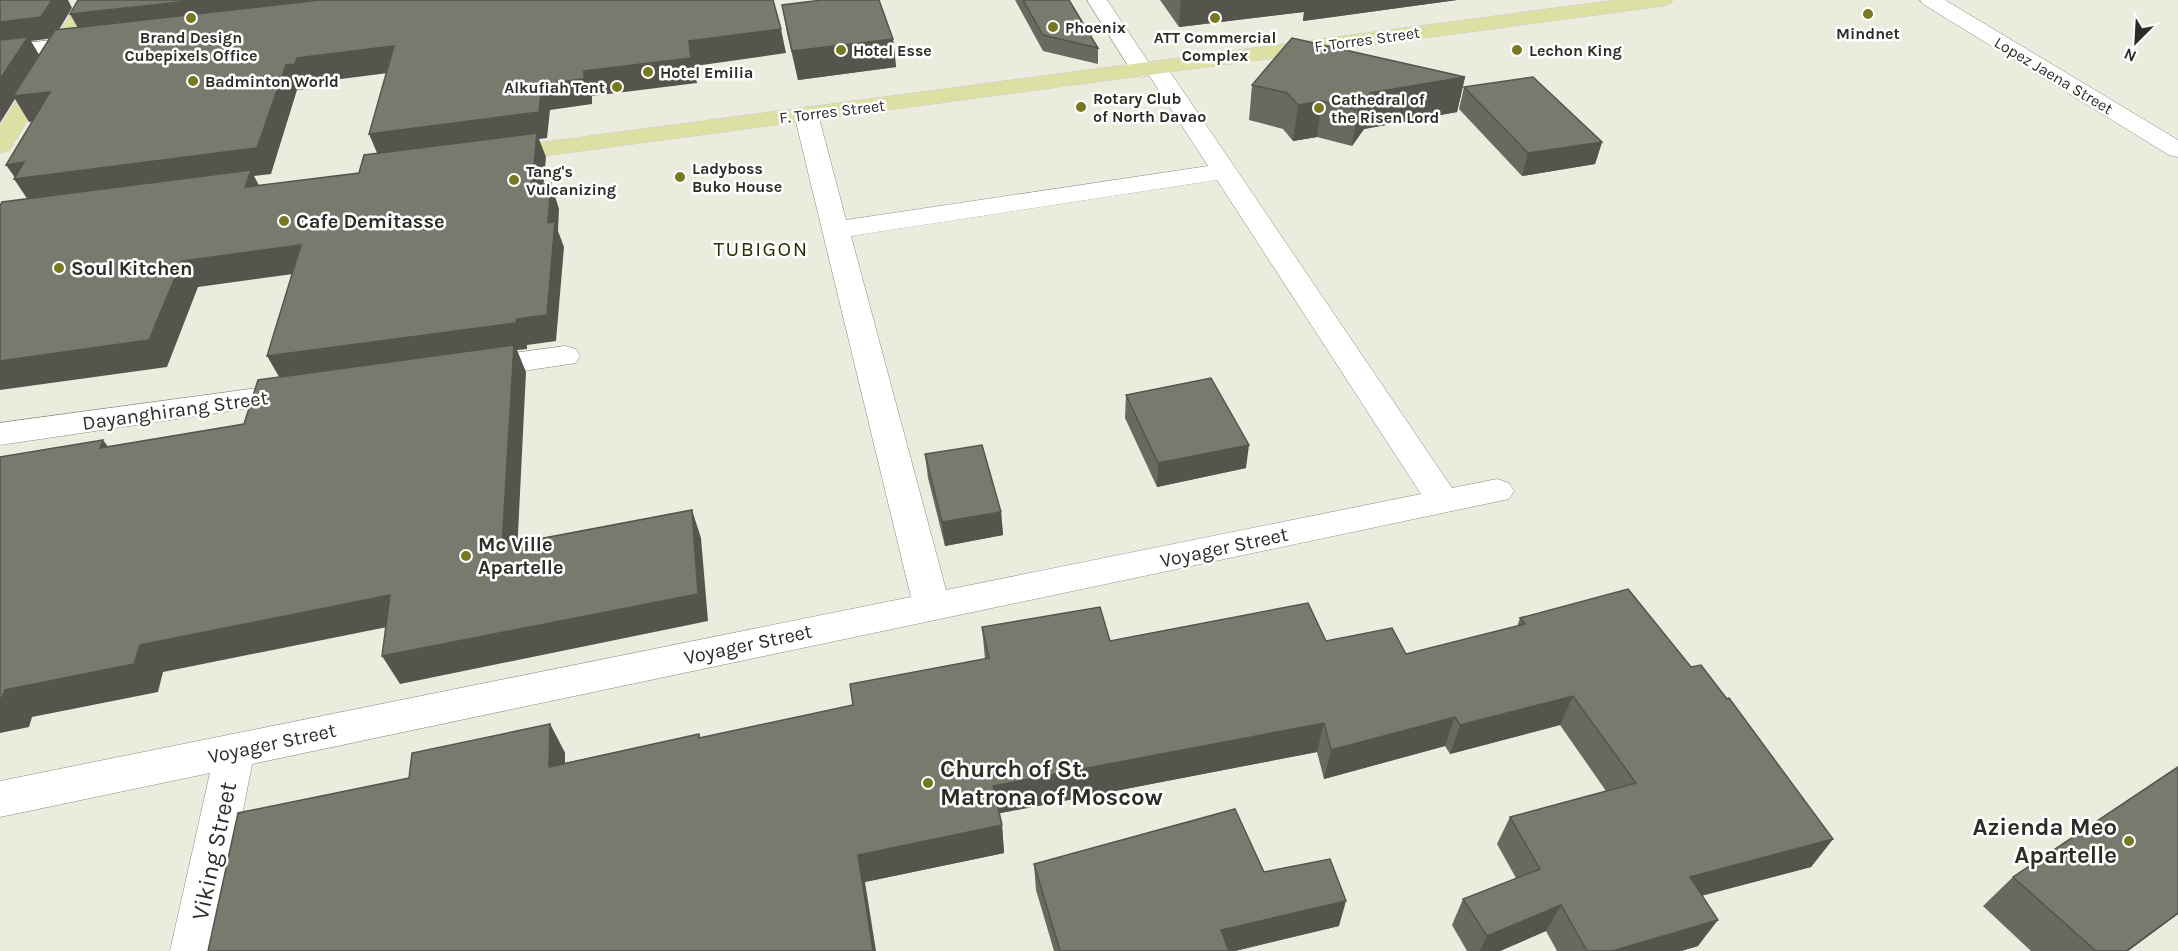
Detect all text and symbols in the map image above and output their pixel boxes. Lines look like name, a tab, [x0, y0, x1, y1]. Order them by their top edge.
marker: Mindnet	[1861, 7, 1875, 21]
marker: Brand Design Cubepixels Office	[184, 11, 198, 25]
marker: ATT Commercial Complex	[1208, 11, 1222, 25]
north arrow	[2106, 12, 2166, 72]
place label: Phoenix	[1065, 18, 1126, 37]
marker: Phoenix	[1046, 20, 1060, 34]
street label: F. Torres Street	[1313, 23, 1421, 56]
place label: Mindnet	[1836, 24, 1900, 43]
place label: Brand Design Cubepixels Office	[124, 28, 258, 65]
place label: ATT Commercial Complex	[1154, 28, 1276, 65]
street label: Lopez Jaena Street	[1991, 33, 2116, 118]
place label: Hotel Esse	[853, 41, 932, 60]
place label: Lechon King	[1529, 41, 1622, 60]
marker: Hotel Esse	[834, 43, 848, 57]
marker: Lechon King	[1510, 43, 1524, 57]
text: N	[2121, 44, 2139, 66]
place label: Hotel Emilia	[660, 63, 753, 82]
marker: Hotel Emilia	[641, 65, 655, 79]
place label: Badminton World	[205, 72, 339, 91]
marker: Badminton World	[186, 74, 200, 88]
place label: Alkufiah Tent	[504, 78, 605, 97]
marker: Alkufiah Tent	[610, 80, 624, 94]
place label: Rotary Club of North Davao	[1093, 89, 1206, 126]
place label: Cathedral of the Risen Lord	[1331, 90, 1439, 127]
street label: F. Torres Street	[778, 96, 886, 127]
marker: Rotary Club of North Davao	[1074, 100, 1088, 114]
marker: Cathedral of the Risen Lord	[1312, 101, 1326, 115]
place label: Ladyboss Buko House	[692, 159, 782, 196]
place label: Tang's Vulcanizing	[526, 162, 616, 199]
marker: Ladyboss Buko House	[673, 170, 687, 184]
marker: Tang's Vulcanizing	[507, 173, 521, 187]
place label: Cafe Demitasse	[296, 210, 445, 233]
marker: Cafe Demitasse	[277, 214, 291, 228]
district label: TUBIGON	[713, 237, 809, 261]
place label: Soul Kitchen	[71, 257, 192, 280]
marker: Soul Kitchen	[52, 261, 66, 275]
street label: Dayanghirang Street	[81, 386, 270, 435]
street label: Voyager Street	[1158, 523, 1291, 572]
place label: Mc Ville Apartelle	[478, 533, 564, 579]
marker: Mc Ville Apartelle	[459, 549, 473, 563]
street label: Voyager Street	[682, 620, 815, 669]
street label: Voyager Street	[206, 719, 339, 768]
place label: Church of St. Matrona of Moscow	[940, 755, 1163, 811]
marker: Church of St. Matrona of Moscow	[921, 776, 935, 790]
street label: Viking Street	[186, 779, 242, 923]
place label: Azienda Meo Apartelle	[1972, 813, 2117, 869]
marker: Azienda Meo Apartelle	[2122, 834, 2136, 848]

